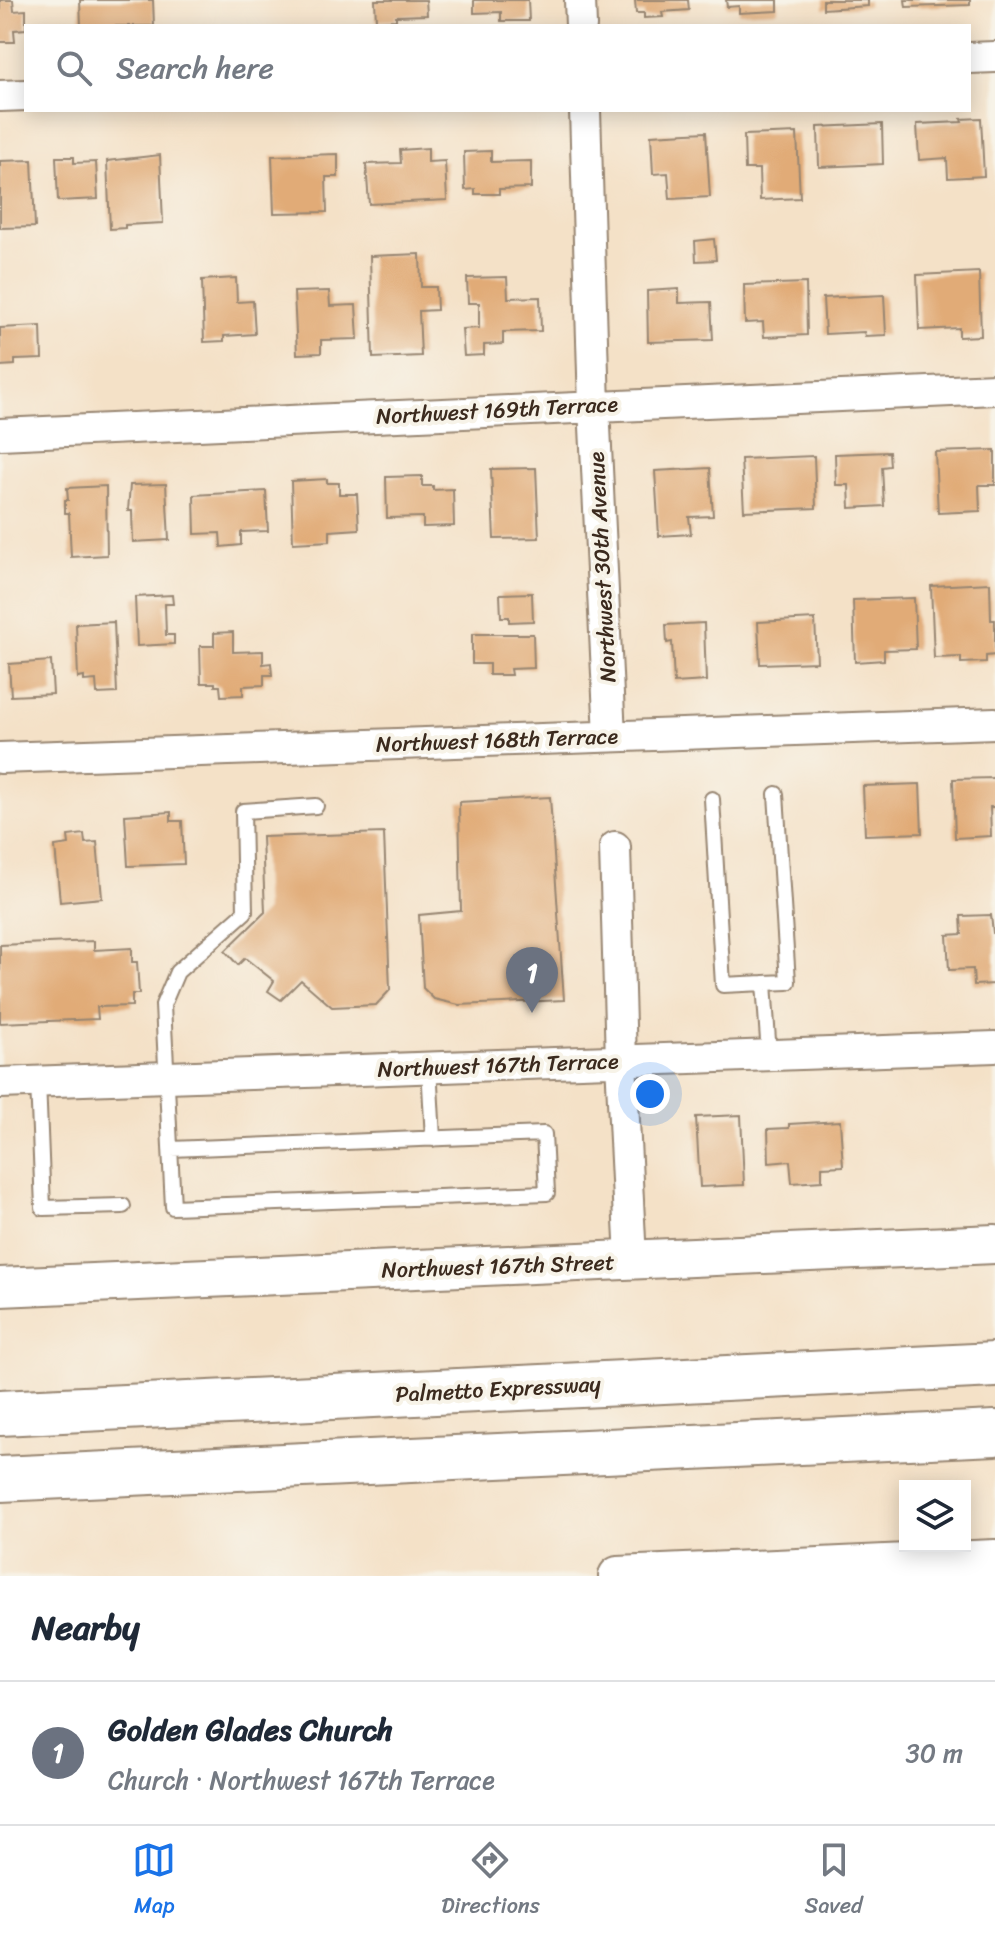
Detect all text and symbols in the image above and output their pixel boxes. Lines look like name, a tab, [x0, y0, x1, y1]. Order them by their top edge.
search box	[24, 24, 971, 112]
text: Search here	[116, 41, 274, 95]
icon: search	[52, 46, 96, 90]
street label: Northwest 169th Terrace	[375, 384, 619, 436]
street label: Northwest 30th Avenue	[576, 450, 628, 683]
street label: Northwest 168th Terrace	[375, 716, 619, 764]
pin: 1	[506, 947, 558, 1013]
street label: Northwest 167th Terrace	[377, 1041, 620, 1089]
your location	[630, 1074, 670, 1114]
street label: Northwest 167th Street	[381, 1242, 616, 1290]
street label: Palmetto Expressway	[394, 1364, 602, 1414]
map controls	[899, 1480, 971, 1552]
button: layers	[899, 1480, 971, 1552]
text: Nearby	[32, 1598, 140, 1658]
text: Golden Glades Church	[108, 1703, 393, 1757]
text: 1	[52, 1730, 64, 1776]
text: 30 m	[906, 1730, 963, 1776]
text: Church · Northwest 167th Terrace	[108, 1757, 495, 1803]
tab: Map	[132, 1838, 176, 1925]
tab: Directions	[441, 1838, 540, 1925]
tab: Saved	[805, 1838, 863, 1925]

